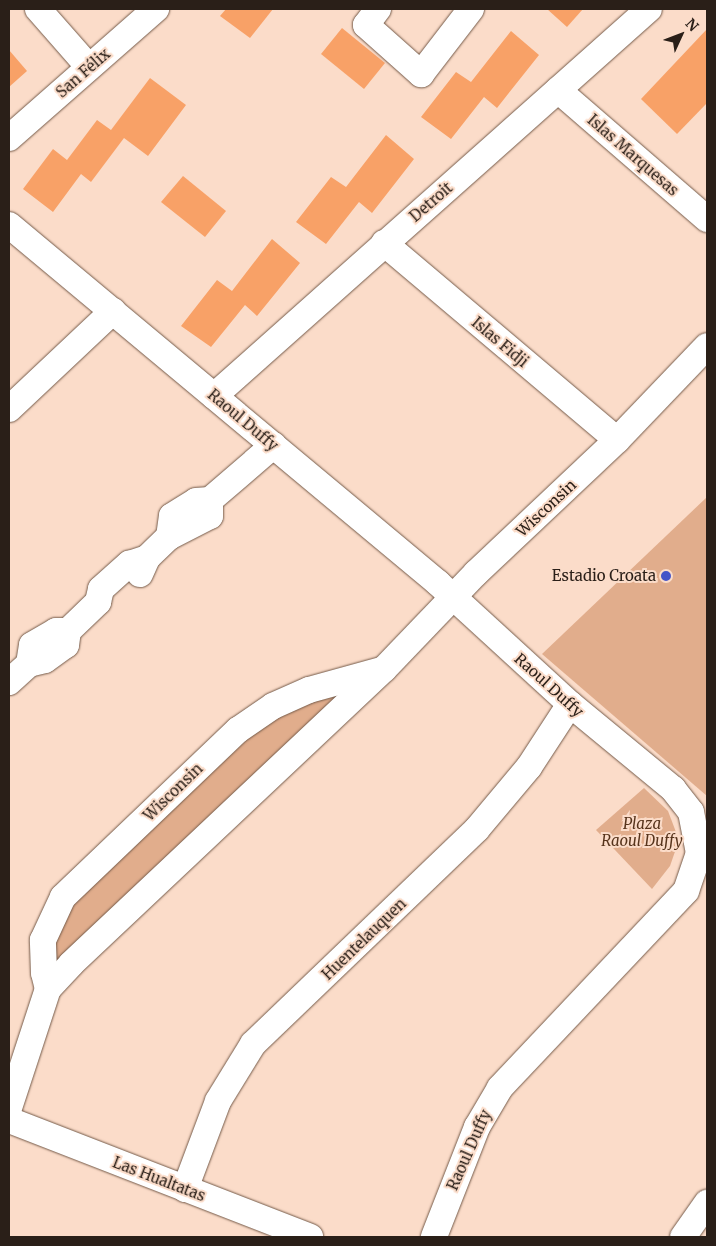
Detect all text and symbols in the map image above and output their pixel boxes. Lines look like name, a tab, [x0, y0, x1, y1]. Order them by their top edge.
north arrow	[656, 10, 706, 60]
text: N	[682, 15, 702, 35]
street label: San Félix	[52, 45, 114, 101]
street label: Islas Marquesas	[584, 111, 682, 199]
street label: Detroit	[406, 179, 456, 225]
street label: Islas Fidji	[468, 313, 532, 371]
street label: Raoul Duffy	[204, 385, 282, 455]
street label: Wisconsin	[512, 476, 580, 540]
place label: Estadio Croata	[552, 567, 656, 585]
marker: Estadio Croata	[660, 570, 672, 582]
street label: Raoul Duffy	[511, 649, 587, 721]
street label: Wisconsin	[140, 759, 206, 825]
park label: Plaza Raoul Duffy	[601, 814, 683, 849]
street label: Huentelauquen	[318, 894, 410, 984]
street label: Raoul Duffy	[443, 1107, 495, 1193]
street label: Las Hualtatas	[110, 1153, 208, 1205]

